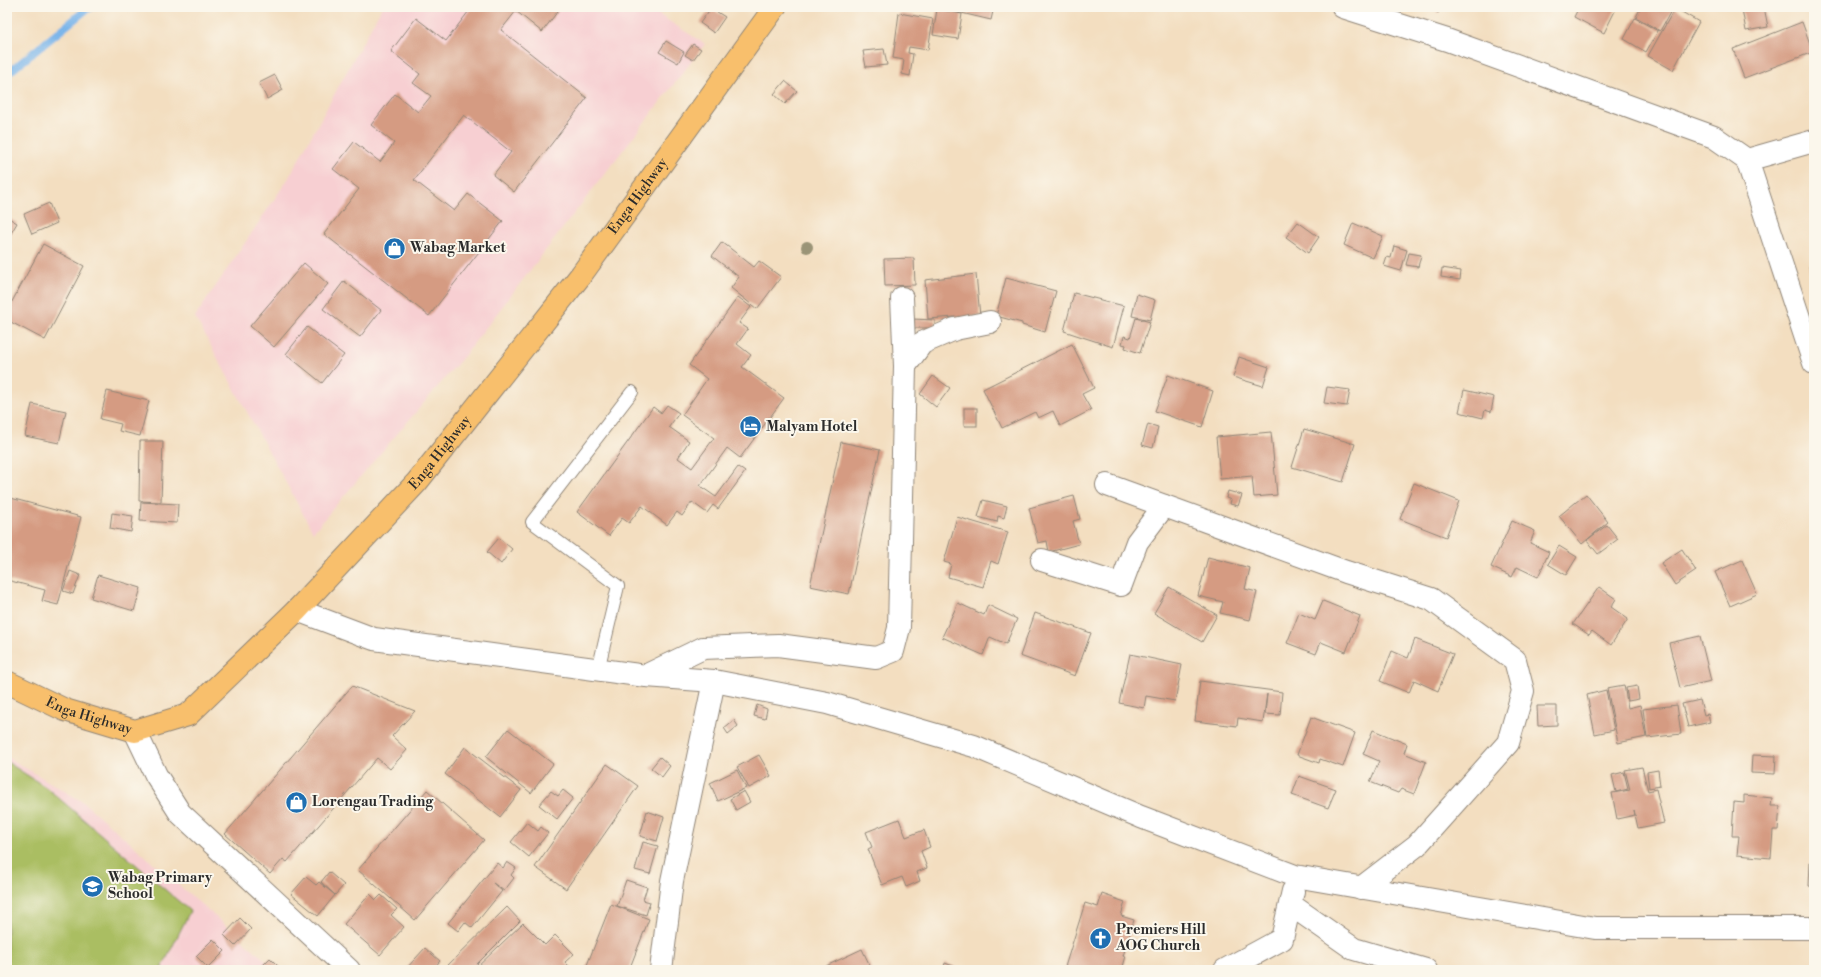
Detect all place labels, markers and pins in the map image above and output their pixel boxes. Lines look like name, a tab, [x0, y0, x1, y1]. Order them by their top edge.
shop icon: Wabag Market	[382, 235, 408, 261]
place label: Wabag Market	[409, 239, 507, 257]
hotel icon: Malyam Hotel	[737, 414, 763, 440]
place label: Malyam Hotel	[766, 418, 858, 436]
shop icon: Lorengau Trading	[283, 789, 309, 815]
place label: Lorengau Trading	[312, 793, 434, 811]
place label: Wabag Primary School	[107, 869, 213, 903]
school or university icon: Wabag Primary School	[80, 873, 106, 899]
place label: Premiers Hill AOG Church	[1115, 921, 1206, 955]
church icon: Premiers Hill AOG Church	[1088, 925, 1114, 951]

